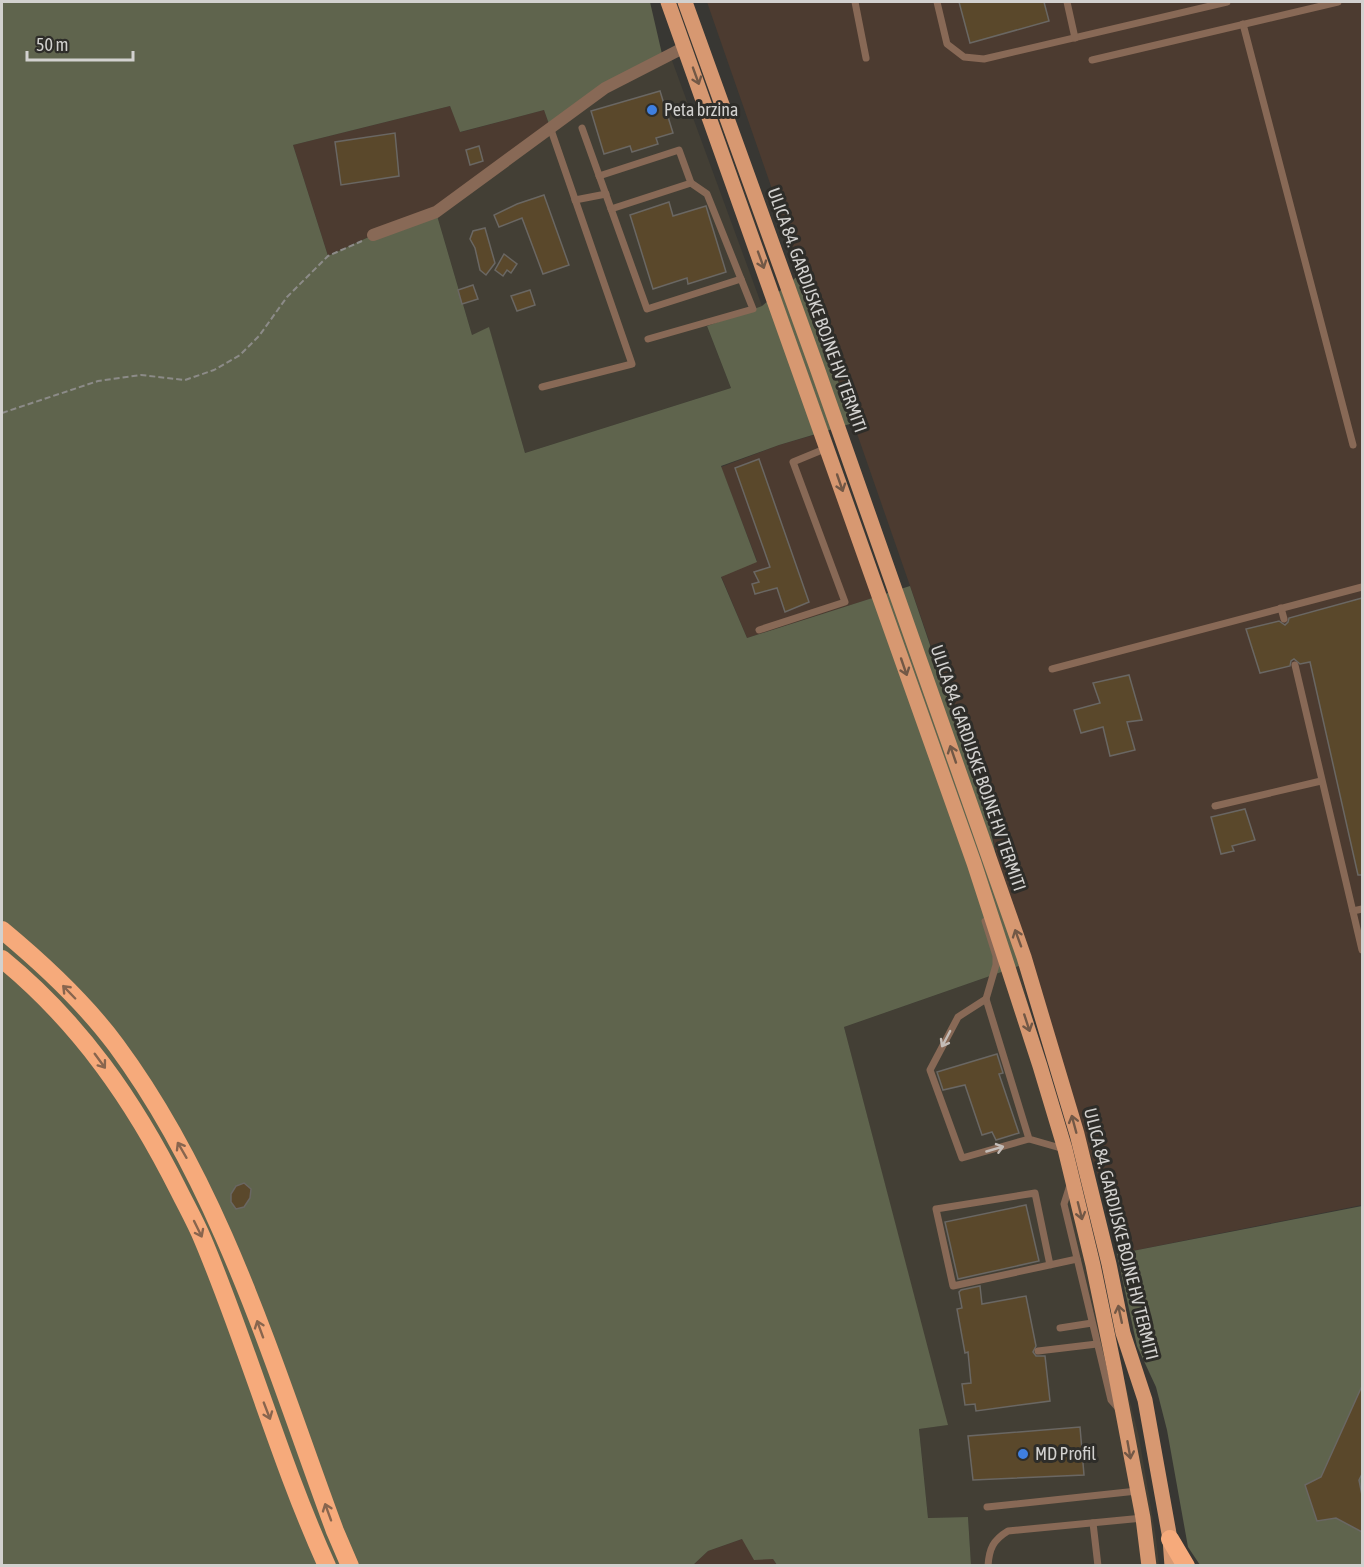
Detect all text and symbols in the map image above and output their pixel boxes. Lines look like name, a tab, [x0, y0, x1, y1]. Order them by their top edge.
scale bar	[27, 24, 134, 62]
text: 50 m	[36, 34, 68, 55]
one-way arrow	[691, 66, 702, 85]
place label: Peta brzina	[664, 99, 738, 120]
marker: Peta brzina	[645, 103, 659, 117]
street label: ULICA 84. GARDIJSKE BOJNE HV TERMITI	[763, 185, 872, 435]
one-way arrow	[757, 250, 768, 269]
one-way arrow	[835, 473, 846, 492]
street label: ULICA 84. GARDIJSKE BOJNE HV TERMITI	[926, 642, 1031, 894]
one-way arrow	[900, 658, 911, 676]
one-way arrow	[946, 745, 957, 764]
one-way arrow	[1011, 929, 1022, 948]
one-way arrow	[62, 985, 76, 1000]
one-way arrow	[1022, 1013, 1033, 1032]
one-way arrow	[940, 1030, 952, 1047]
one-way arrow	[93, 1053, 106, 1069]
street label: ULICA 84. GARDIJSKE BOJNE HV TERMITI	[1080, 1106, 1163, 1362]
one-way arrow	[1068, 1115, 1079, 1134]
one-way arrow	[176, 1142, 188, 1159]
one-way arrow	[985, 1142, 1004, 1154]
one-way arrow	[1075, 1201, 1087, 1220]
one-way arrow	[192, 1220, 204, 1238]
one-way arrow	[1113, 1305, 1125, 1324]
one-way arrow	[254, 1320, 265, 1338]
one-way arrow	[263, 1402, 274, 1420]
one-way arrow	[1124, 1439, 1135, 1459]
place label: MD Profil	[1035, 1443, 1096, 1464]
marker: MD Profil	[1016, 1447, 1030, 1461]
one-way arrow	[321, 1503, 332, 1521]

